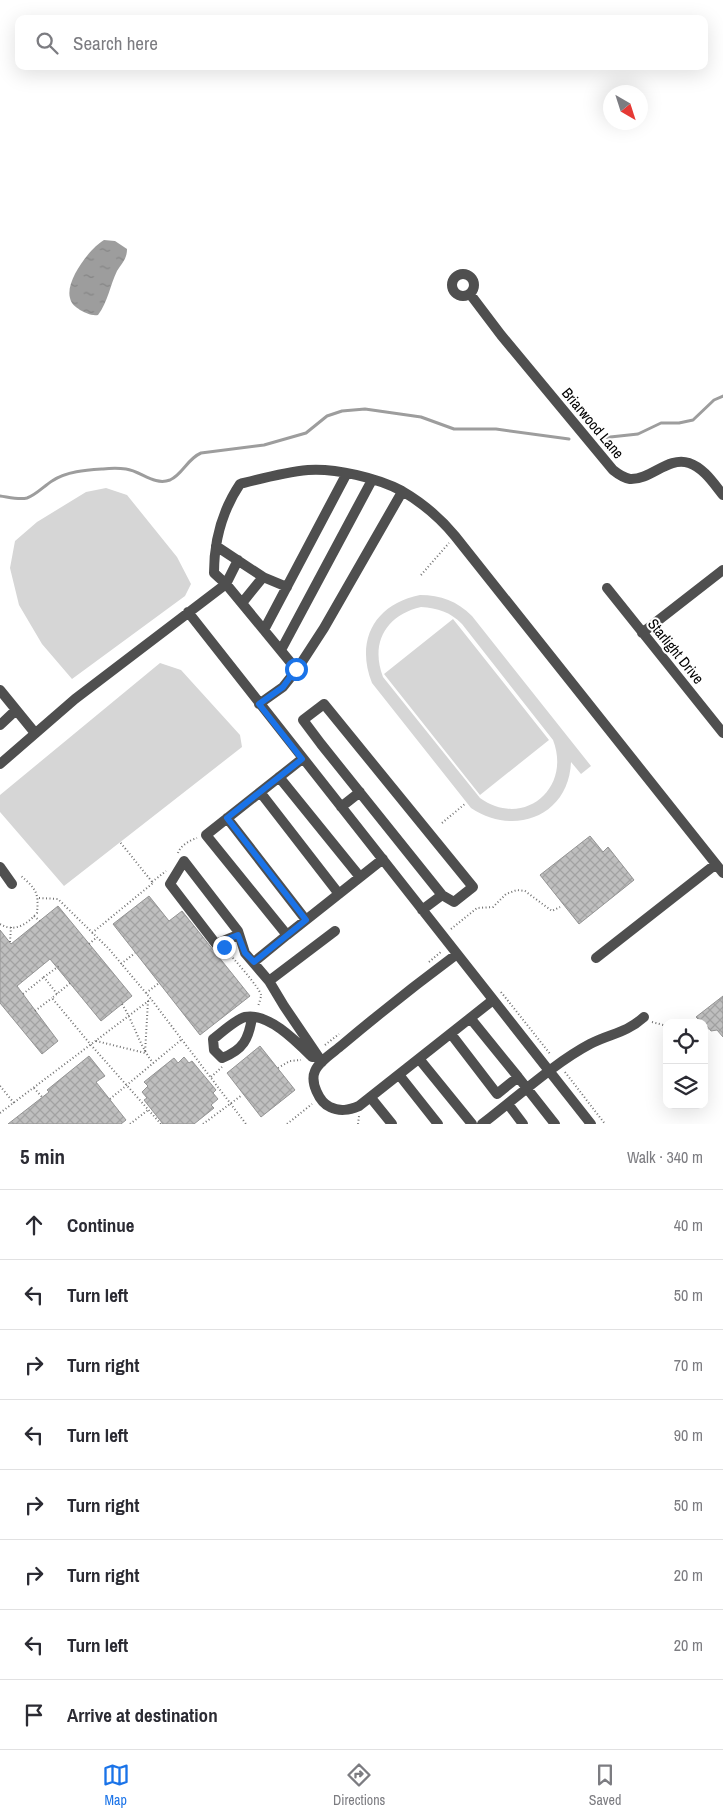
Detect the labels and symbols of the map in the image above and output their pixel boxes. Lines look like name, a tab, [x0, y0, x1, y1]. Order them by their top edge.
north arrow	[603, 85, 648, 130]
street label: Briarwood Lane	[557, 383, 629, 463]
street label: Starlight Drive	[643, 614, 709, 688]
route start	[285, 658, 308, 681]
route end	[213, 936, 236, 959]

